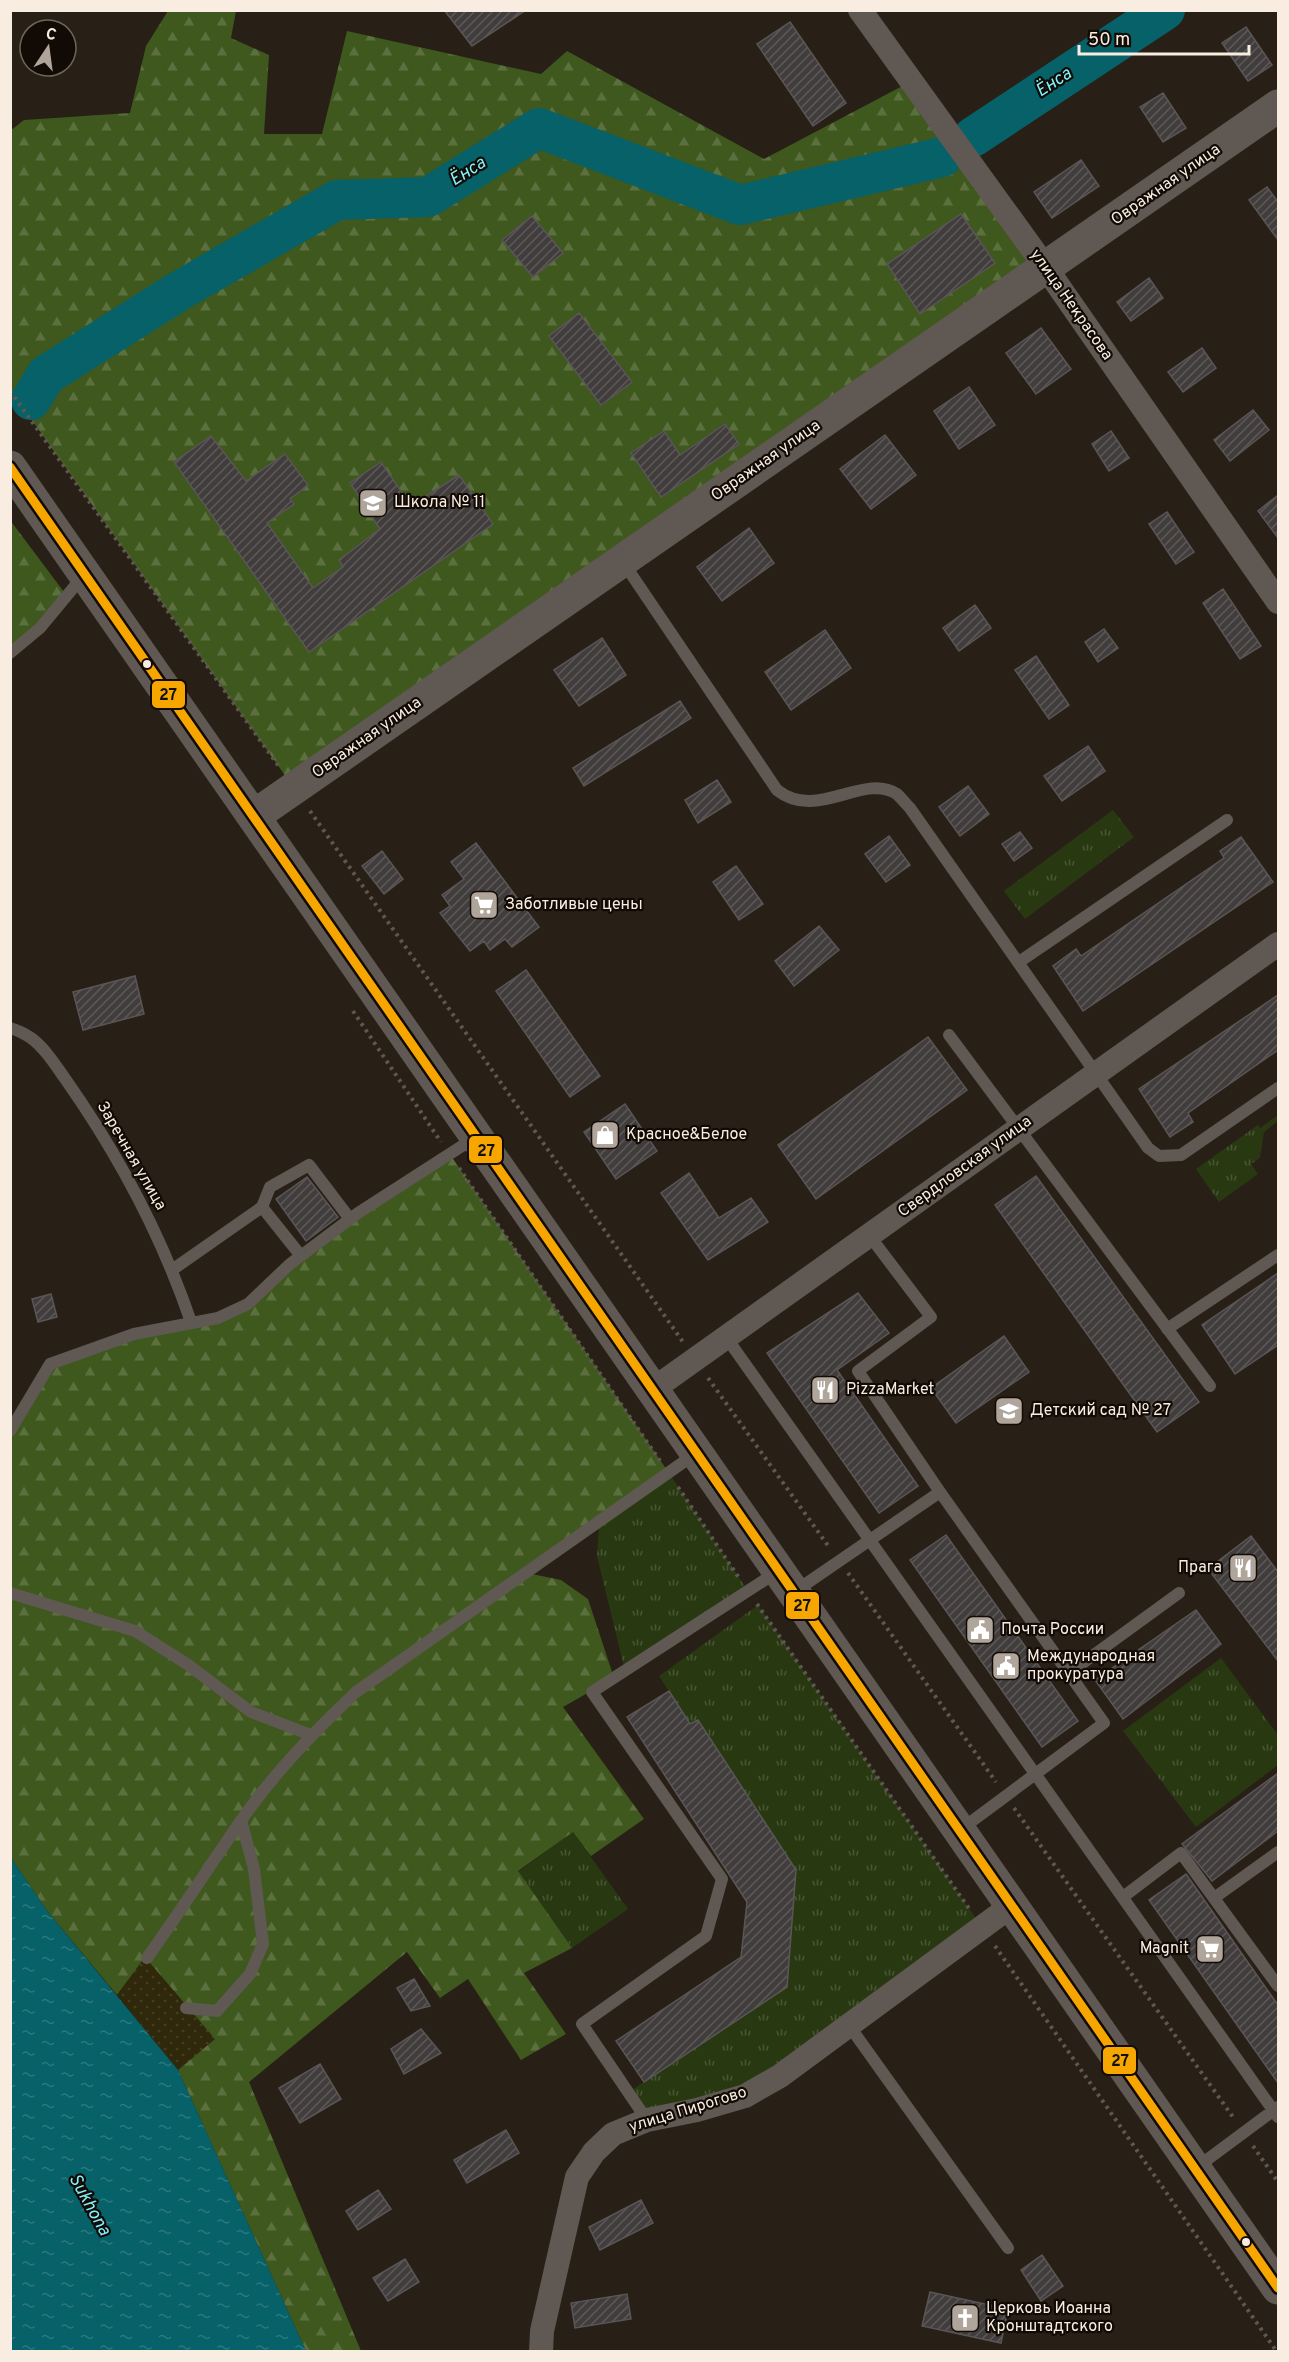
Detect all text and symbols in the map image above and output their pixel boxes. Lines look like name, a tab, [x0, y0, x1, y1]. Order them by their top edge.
north arrow	[18, 18, 78, 78]
scale bar	[1079, 18, 1248, 56]
text: С	[44, 24, 58, 46]
text: 50 m	[1088, 29, 1130, 52]
water label: Ёнса	[1031, 61, 1077, 103]
street label: Овражная улица	[1107, 140, 1225, 230]
water label: Ёнса	[445, 150, 491, 192]
street label: улица Некрасова	[1025, 246, 1117, 364]
street label: Овражная улица	[707, 416, 825, 506]
school or university icon: Школа № 11	[357, 487, 389, 519]
place label: Школа № 11	[394, 493, 485, 513]
unlabelled marker	[141, 658, 153, 670]
line badge: 27	[151, 680, 186, 709]
text: 27	[159, 686, 177, 706]
street label: Овражная улица	[308, 693, 426, 783]
supermarket icon: Заботливые цены	[468, 889, 500, 921]
place label: Заботливые цены	[505, 895, 643, 915]
street label: Заречная улица	[92, 1098, 170, 1214]
street label: Свердловская улица	[894, 1112, 1036, 1222]
shop icon: Красное&Белое	[589, 1119, 621, 1151]
place label: Красное&Белое	[626, 1125, 747, 1145]
line badge: 27	[468, 1135, 503, 1164]
text: 27	[477, 1142, 495, 1162]
restaurant icon: PizzaMarket	[809, 1374, 841, 1406]
place label: PizzaMarket	[846, 1380, 934, 1400]
school or university icon: Детский сад № 27	[993, 1395, 1025, 1427]
place label: Детский сад № 27	[1030, 1401, 1171, 1421]
restaurant icon: Прага	[1227, 1552, 1259, 1584]
place label: Прага	[1178, 1558, 1222, 1578]
line badge: 27	[785, 1591, 820, 1620]
text: 27	[793, 1597, 811, 1617]
public building icon: Почта России	[964, 1614, 996, 1646]
place label: Почта России	[1001, 1620, 1104, 1640]
place label: Международная прокуратура	[1027, 1647, 1155, 1685]
public building icon: Международная прокуратура	[990, 1650, 1022, 1682]
supermarket icon: Magnit	[1194, 1933, 1226, 1965]
place label: Magnit	[1140, 1939, 1189, 1959]
line badge: 27	[1102, 2046, 1137, 2075]
text: 27	[1111, 2052, 1129, 2072]
street label: улица Пирогово	[627, 2083, 749, 2137]
water label: Sukhona	[63, 2170, 116, 2241]
unlabelled marker	[1240, 2236, 1252, 2248]
place label: Церковь Иоанна Кронштадтского	[986, 2299, 1113, 2337]
church icon: Церковь Иоанна Кронштадтского	[949, 2302, 981, 2334]

